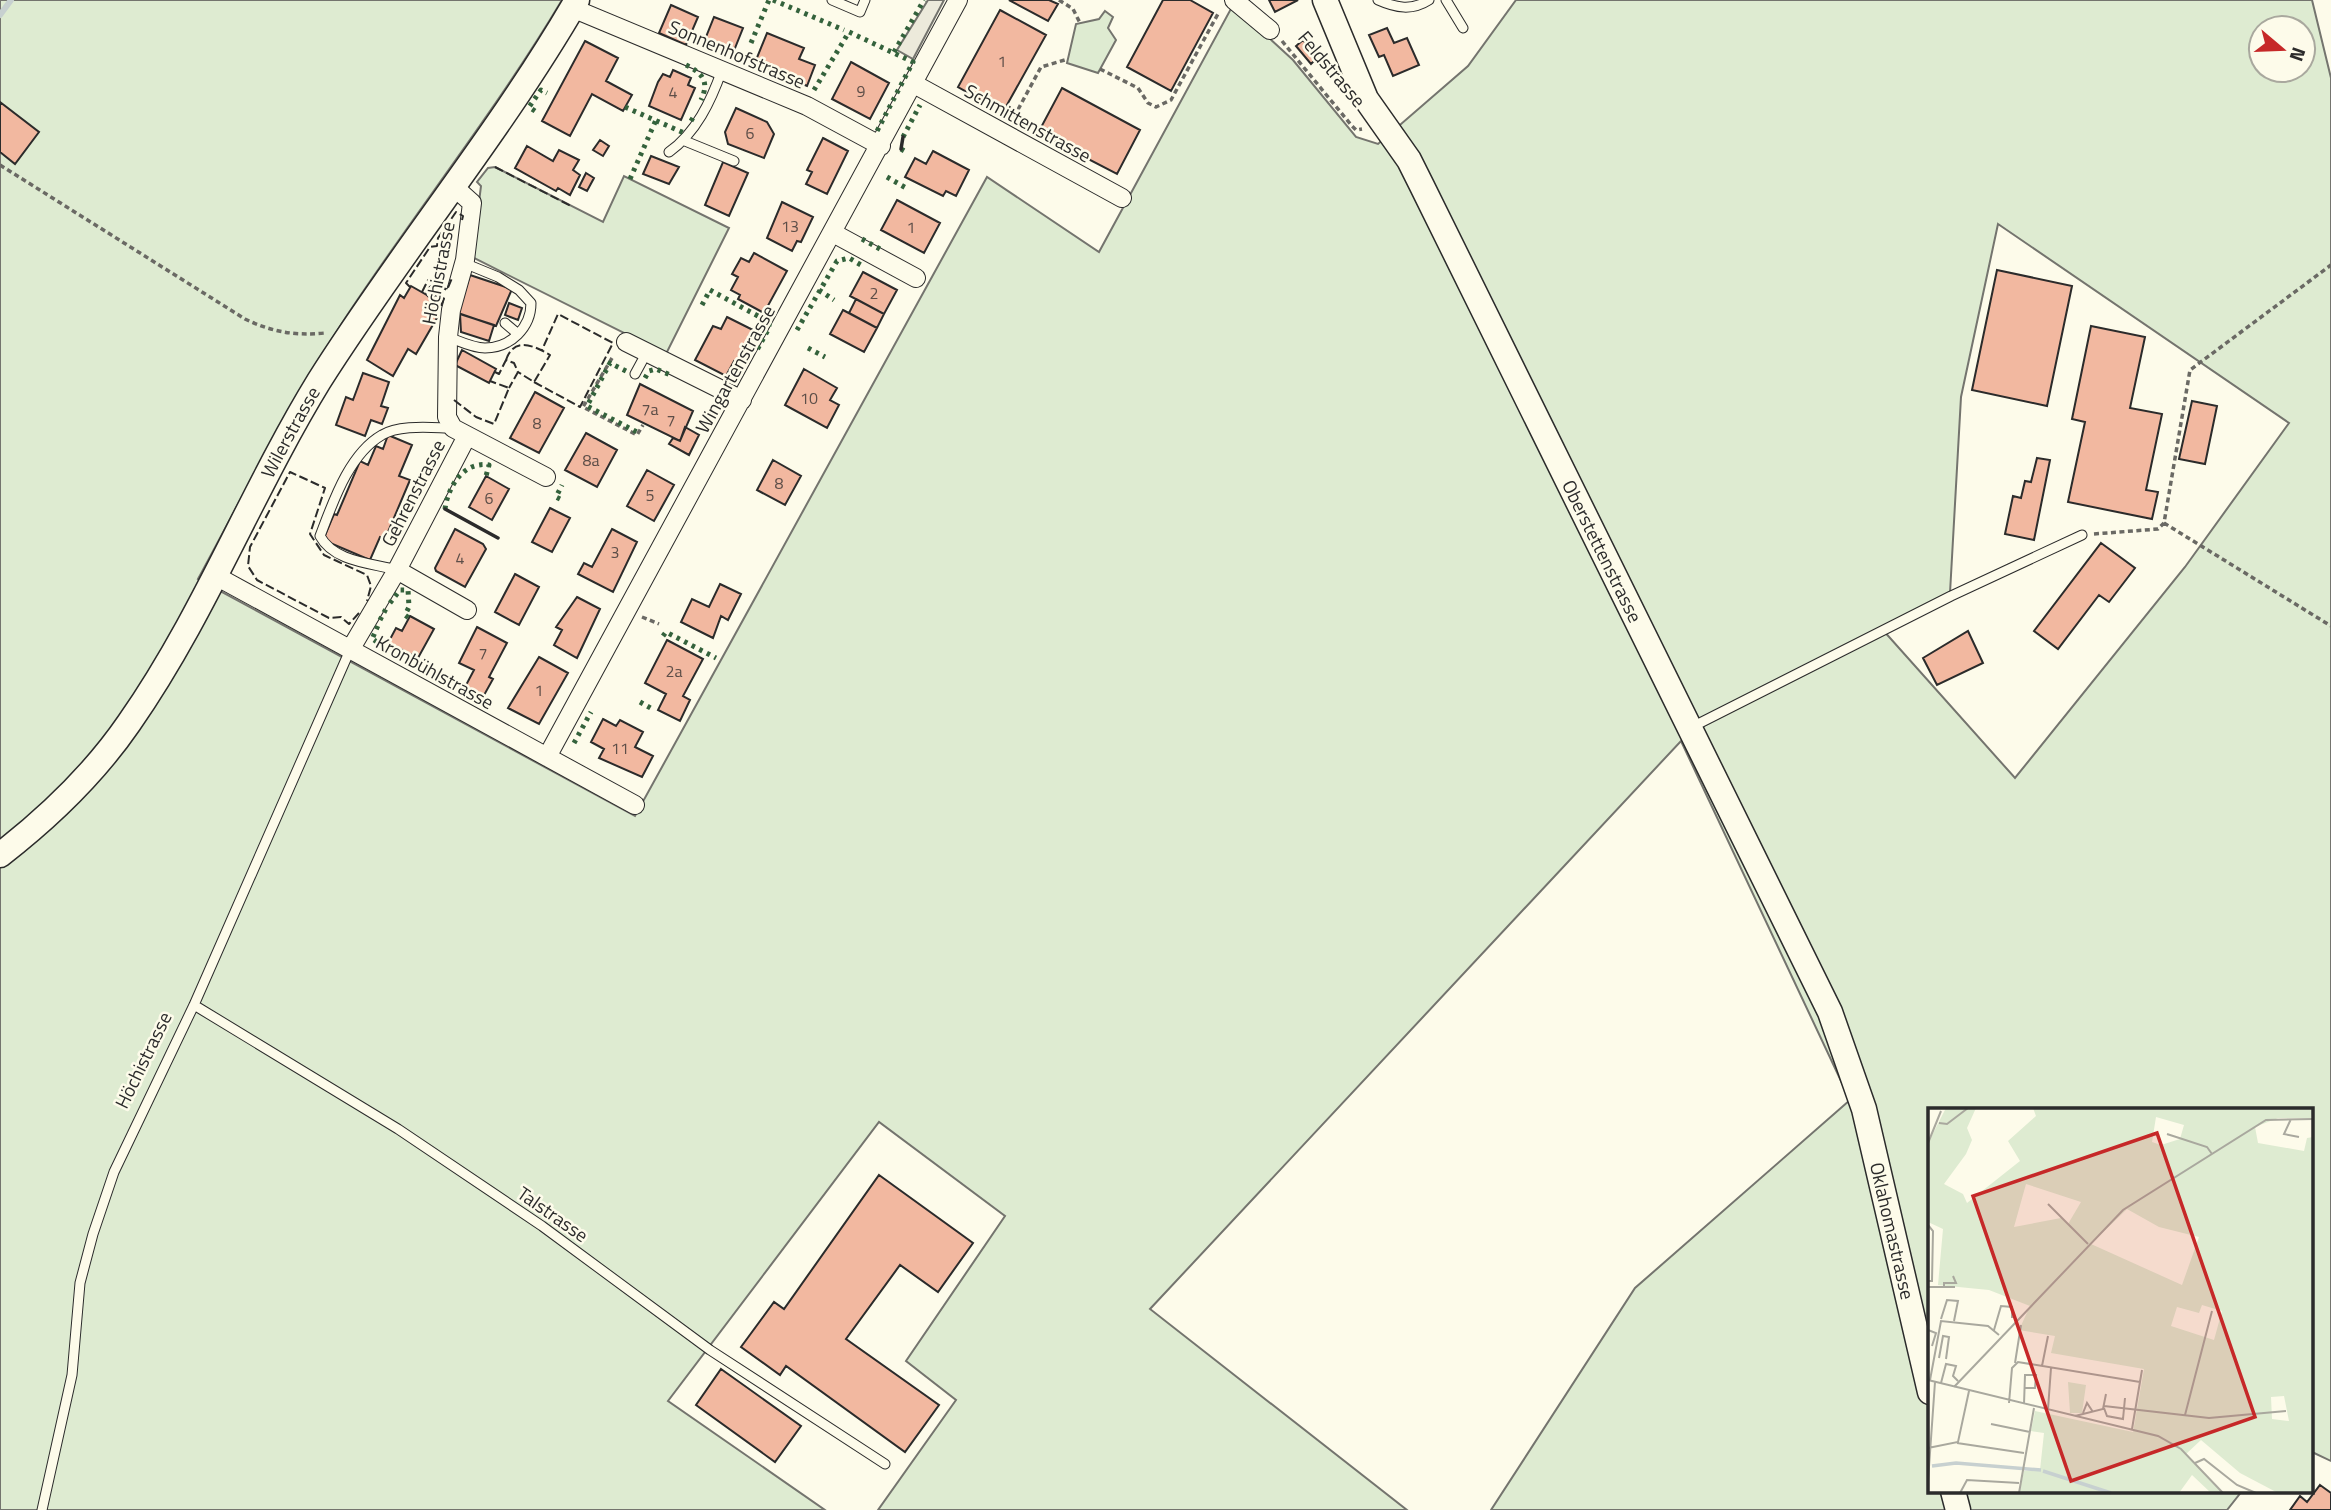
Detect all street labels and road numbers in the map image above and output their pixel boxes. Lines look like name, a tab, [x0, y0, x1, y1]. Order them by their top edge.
street label: Sonnenhofstrasse	[664, 12, 810, 95]
street label: Feldstrasse	[1292, 24, 1373, 113]
street label: Schmittenstrasse	[960, 76, 1097, 169]
street label: Höchistrasse	[413, 219, 462, 327]
street label: Wingartenstrasse	[687, 299, 782, 438]
street label: Wilerstrasse	[253, 381, 327, 483]
street label: Gehrenstrasse	[373, 434, 452, 551]
street label: Oberstettenstrasse	[1555, 475, 1650, 627]
street label: Kronbühlstrasse	[371, 627, 500, 716]
street label: Höchistrasse	[107, 1007, 178, 1113]
street label: Oklahomastrasse	[1863, 1159, 1923, 1302]
street label: Talstrasse	[512, 1178, 595, 1249]

